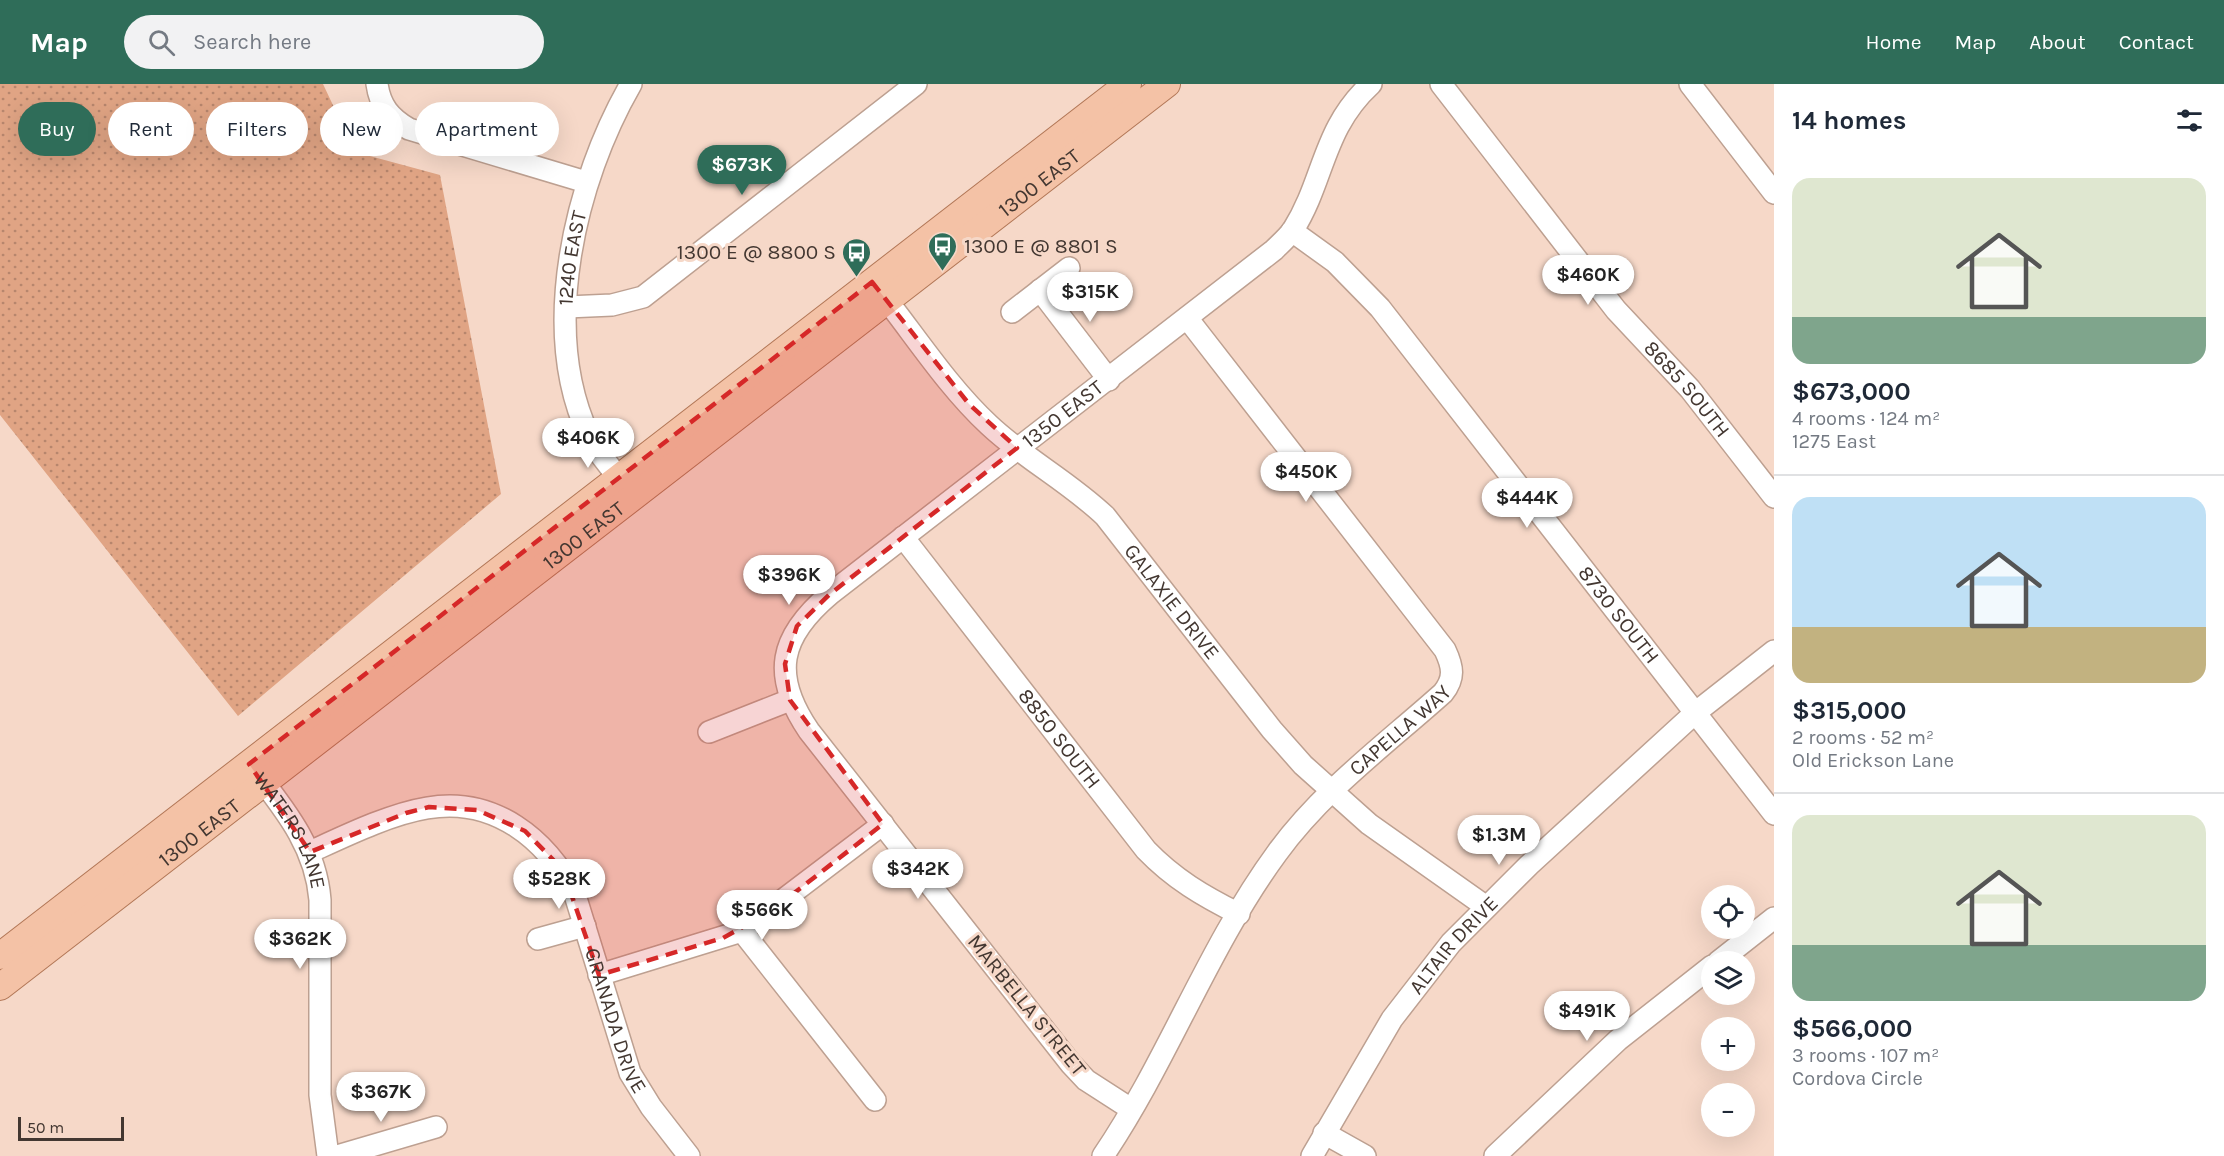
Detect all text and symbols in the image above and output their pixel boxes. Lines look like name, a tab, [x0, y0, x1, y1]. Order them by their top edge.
search box	[124, 15, 544, 69]
text: Map	[30, 26, 88, 59]
icon: search	[145, 26, 178, 59]
text: Search here	[193, 29, 311, 55]
text: Home	[1866, 30, 1922, 54]
text: Map	[1955, 30, 1996, 54]
text: About	[2029, 30, 2086, 54]
text: Contact	[2119, 30, 2194, 54]
chip: Buy	[18, 102, 96, 156]
chip: Rent	[108, 102, 194, 156]
chip: Filters	[206, 102, 308, 156]
chip: New	[320, 102, 403, 156]
chip: Apartment	[415, 102, 559, 156]
icon: filters	[2173, 104, 2206, 137]
text: 14 homes	[1792, 105, 1906, 136]
street label: 1300 EAST	[994, 144, 1085, 222]
pin: $673K	[700, 145, 784, 196]
text: $673K	[711, 153, 773, 176]
street label: 1240 EAST	[553, 208, 591, 306]
icon: home	[1945, 217, 2053, 325]
bus stop icon: 1300 E @ 8801 S	[927, 230, 959, 272]
place label: 1300 E @ 8801 S	[964, 234, 1118, 258]
bus stop icon: 1300 E @ 8800 S	[841, 236, 873, 278]
place label: 1300 E @ 8800 S	[677, 240, 836, 264]
pin: $460K	[1546, 255, 1630, 306]
text: $460K	[1556, 263, 1620, 286]
pin: $315K	[1048, 272, 1132, 323]
text: $315K	[1061, 280, 1119, 303]
street label: 8685 SOUTH	[1639, 336, 1735, 442]
street label: 1350 EAST	[1017, 375, 1108, 453]
text: $673,000	[1792, 376, 1911, 407]
text: 4 rooms · 124 m²	[1792, 407, 1940, 430]
pin: $406K	[546, 418, 630, 469]
text: $406K	[556, 426, 620, 449]
text: 1275 East	[1792, 430, 1876, 453]
pin: $450K	[1264, 452, 1348, 503]
text: $450K	[1274, 460, 1338, 483]
pin: $444K	[1485, 478, 1569, 529]
text: $444K	[1496, 486, 1558, 509]
street label: 1300 EAST	[538, 496, 630, 574]
icon: home	[1945, 536, 2053, 644]
street label: GALAXIE DRIVE	[1119, 539, 1224, 664]
pin: $396K	[747, 555, 831, 606]
street label: 8730 SOUTH	[1573, 561, 1664, 668]
text: $396K	[757, 563, 821, 586]
street label: CAPELLA WAY	[1344, 680, 1457, 781]
street label: 8850 SOUTH	[1013, 684, 1106, 793]
text: $315,000	[1792, 695, 1906, 726]
text: 2 rooms · 52 m²	[1792, 726, 1934, 749]
text: Old Erickson Lane	[1792, 749, 1954, 772]
street label: WATERS LANE	[249, 768, 331, 891]
street label: 1300 EAST	[154, 793, 245, 872]
pin: $1.3M	[1457, 815, 1541, 866]
text: $1.3M	[1471, 823, 1527, 846]
pin: $342K	[876, 849, 960, 900]
icon: home	[1945, 854, 2053, 962]
text: $342K	[886, 857, 950, 880]
pin: $528K	[517, 859, 601, 910]
text: $528K	[527, 867, 591, 890]
map controls	[1701, 885, 1755, 1137]
button: locate	[1701, 885, 1755, 939]
pin: $566K	[720, 890, 804, 941]
street label: ALTAIR DRIVE	[1404, 891, 1503, 999]
text: $566K	[731, 898, 793, 921]
pin: $362K	[258, 919, 342, 970]
text: $362K	[268, 927, 332, 950]
street label: MARBELLA STREET	[963, 930, 1092, 1081]
street label: GRANADA DRIVE	[580, 945, 652, 1098]
button: layers	[1701, 951, 1755, 1005]
pin: $491K	[1545, 991, 1629, 1042]
text: $491K	[1558, 999, 1616, 1022]
text: $566,000	[1792, 1013, 1913, 1044]
button: +	[1701, 1017, 1755, 1071]
text: 3 rooms · 107 m²	[1792, 1044, 1939, 1067]
text: Cordova Circle	[1792, 1067, 1923, 1090]
pin: $367K	[339, 1072, 423, 1123]
text: $367K	[350, 1080, 412, 1103]
button: −	[1701, 1083, 1755, 1137]
scale bar	[18, 1114, 124, 1142]
text: 50 m	[27, 1118, 64, 1137]

